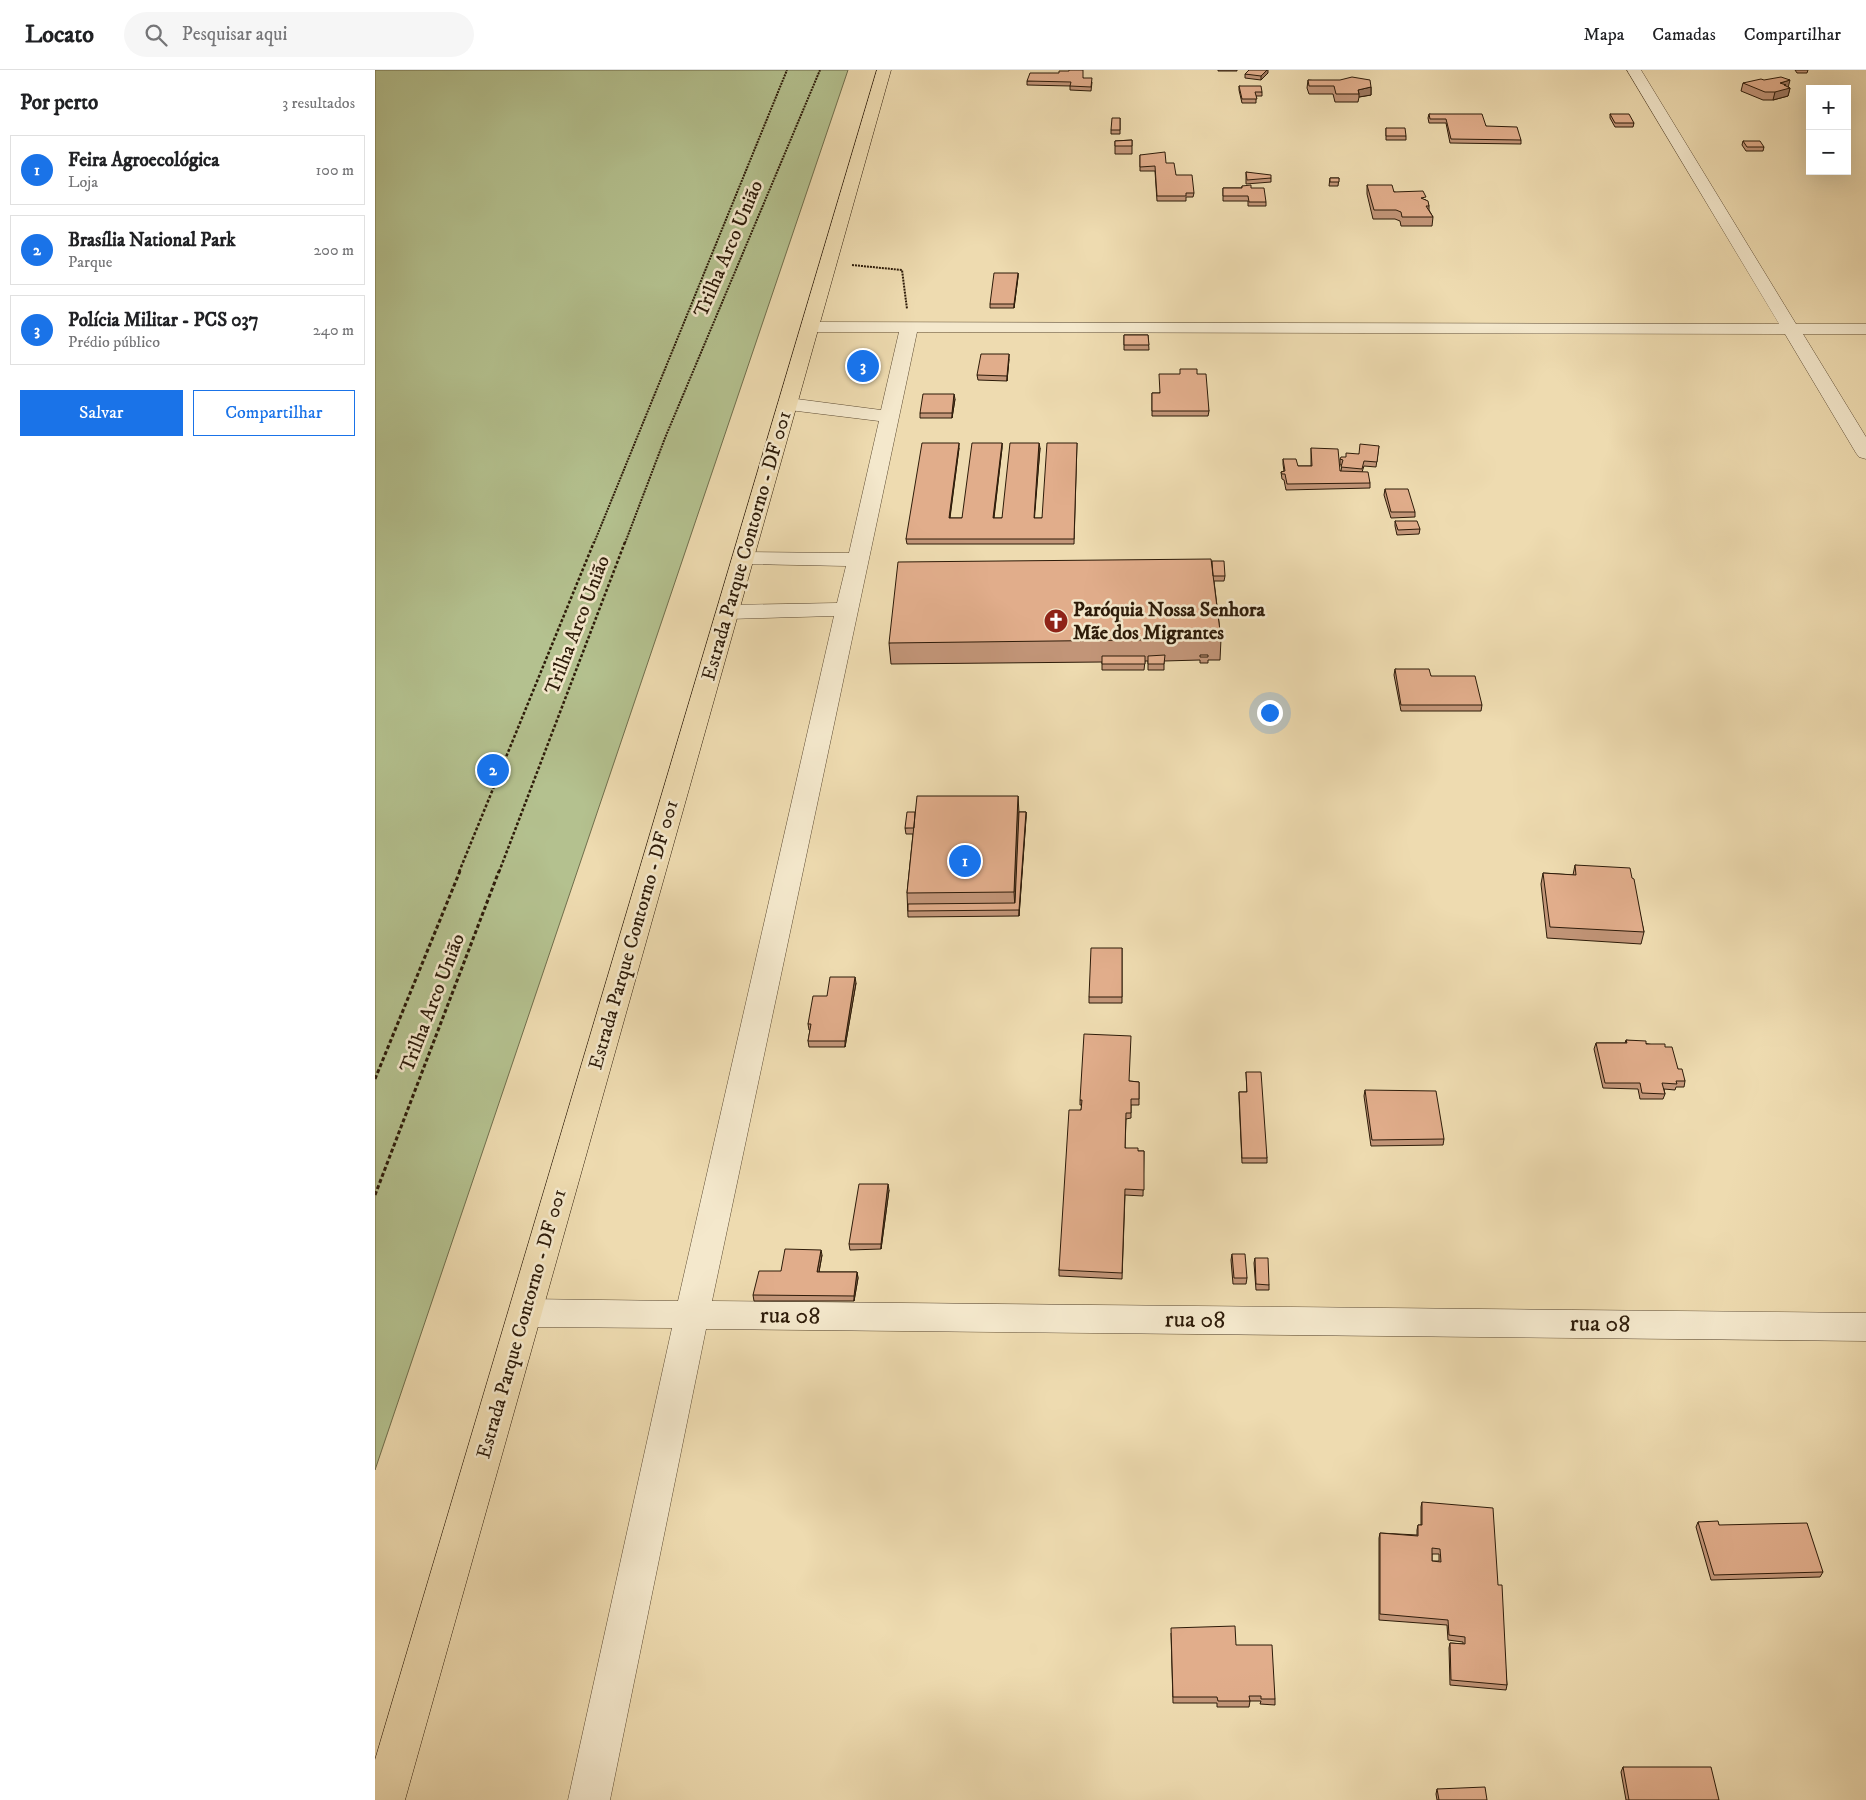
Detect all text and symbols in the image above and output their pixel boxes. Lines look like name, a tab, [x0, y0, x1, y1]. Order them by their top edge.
search box	[124, 12, 474, 57]
text: Locato	[25, 20, 94, 50]
icon: search	[142, 21, 170, 49]
text: Pesquisar aqui	[182, 23, 287, 46]
text: Mapa	[1584, 24, 1624, 46]
text: Camadas	[1652, 24, 1716, 46]
text: Compartilhar	[1744, 24, 1841, 46]
map controls	[1806, 85, 1851, 175]
button: +	[1806, 85, 1851, 130]
text: Por perto	[20, 90, 98, 116]
text: 3 resultados	[282, 93, 355, 113]
button: −	[1806, 130, 1851, 175]
text: Feira Agroecológica	[68, 149, 219, 172]
text: 1	[34, 160, 40, 180]
text: 100 m	[316, 160, 354, 180]
text: Loja	[68, 172, 98, 192]
street label: Trilha Arco União	[689, 177, 769, 321]
text: Brasília National Park	[68, 229, 236, 252]
text: 2	[33, 240, 41, 260]
text: 200 m	[313, 240, 354, 260]
text: Parque	[68, 252, 112, 272]
text: Polícia Militar - PCS 037	[68, 309, 259, 332]
text: 3	[34, 320, 40, 340]
text: 240 m	[313, 320, 354, 340]
text: Prédio público	[68, 332, 160, 352]
pin: 3	[847, 347, 879, 385]
button: Salvar	[20, 390, 183, 436]
button: Compartilhar	[193, 390, 355, 436]
street label: Estrada Parque Contorno - DF 001	[696, 408, 798, 684]
street label: Trilha Arco União	[540, 552, 616, 698]
place label: Paróquia Nossa Senhora Mãe dos Migrantes	[1073, 598, 1265, 646]
church icon: Paróquia Nossa Senhora Mãe dos Migrantes	[1043, 608, 1069, 634]
your location	[1257, 700, 1283, 726]
pin: 2	[477, 751, 509, 789]
street label: Estrada Parque Contorno - DF 001	[583, 797, 685, 1073]
pin: 1	[949, 842, 981, 880]
street label: Trilha Arco União	[395, 930, 471, 1076]
street label: Estrada Parque Contorno - DF 001	[471, 1186, 573, 1462]
street label: rua 08	[759, 1300, 821, 1332]
street label: rua 08	[1164, 1304, 1226, 1336]
street label: rua 08	[1569, 1308, 1631, 1340]

